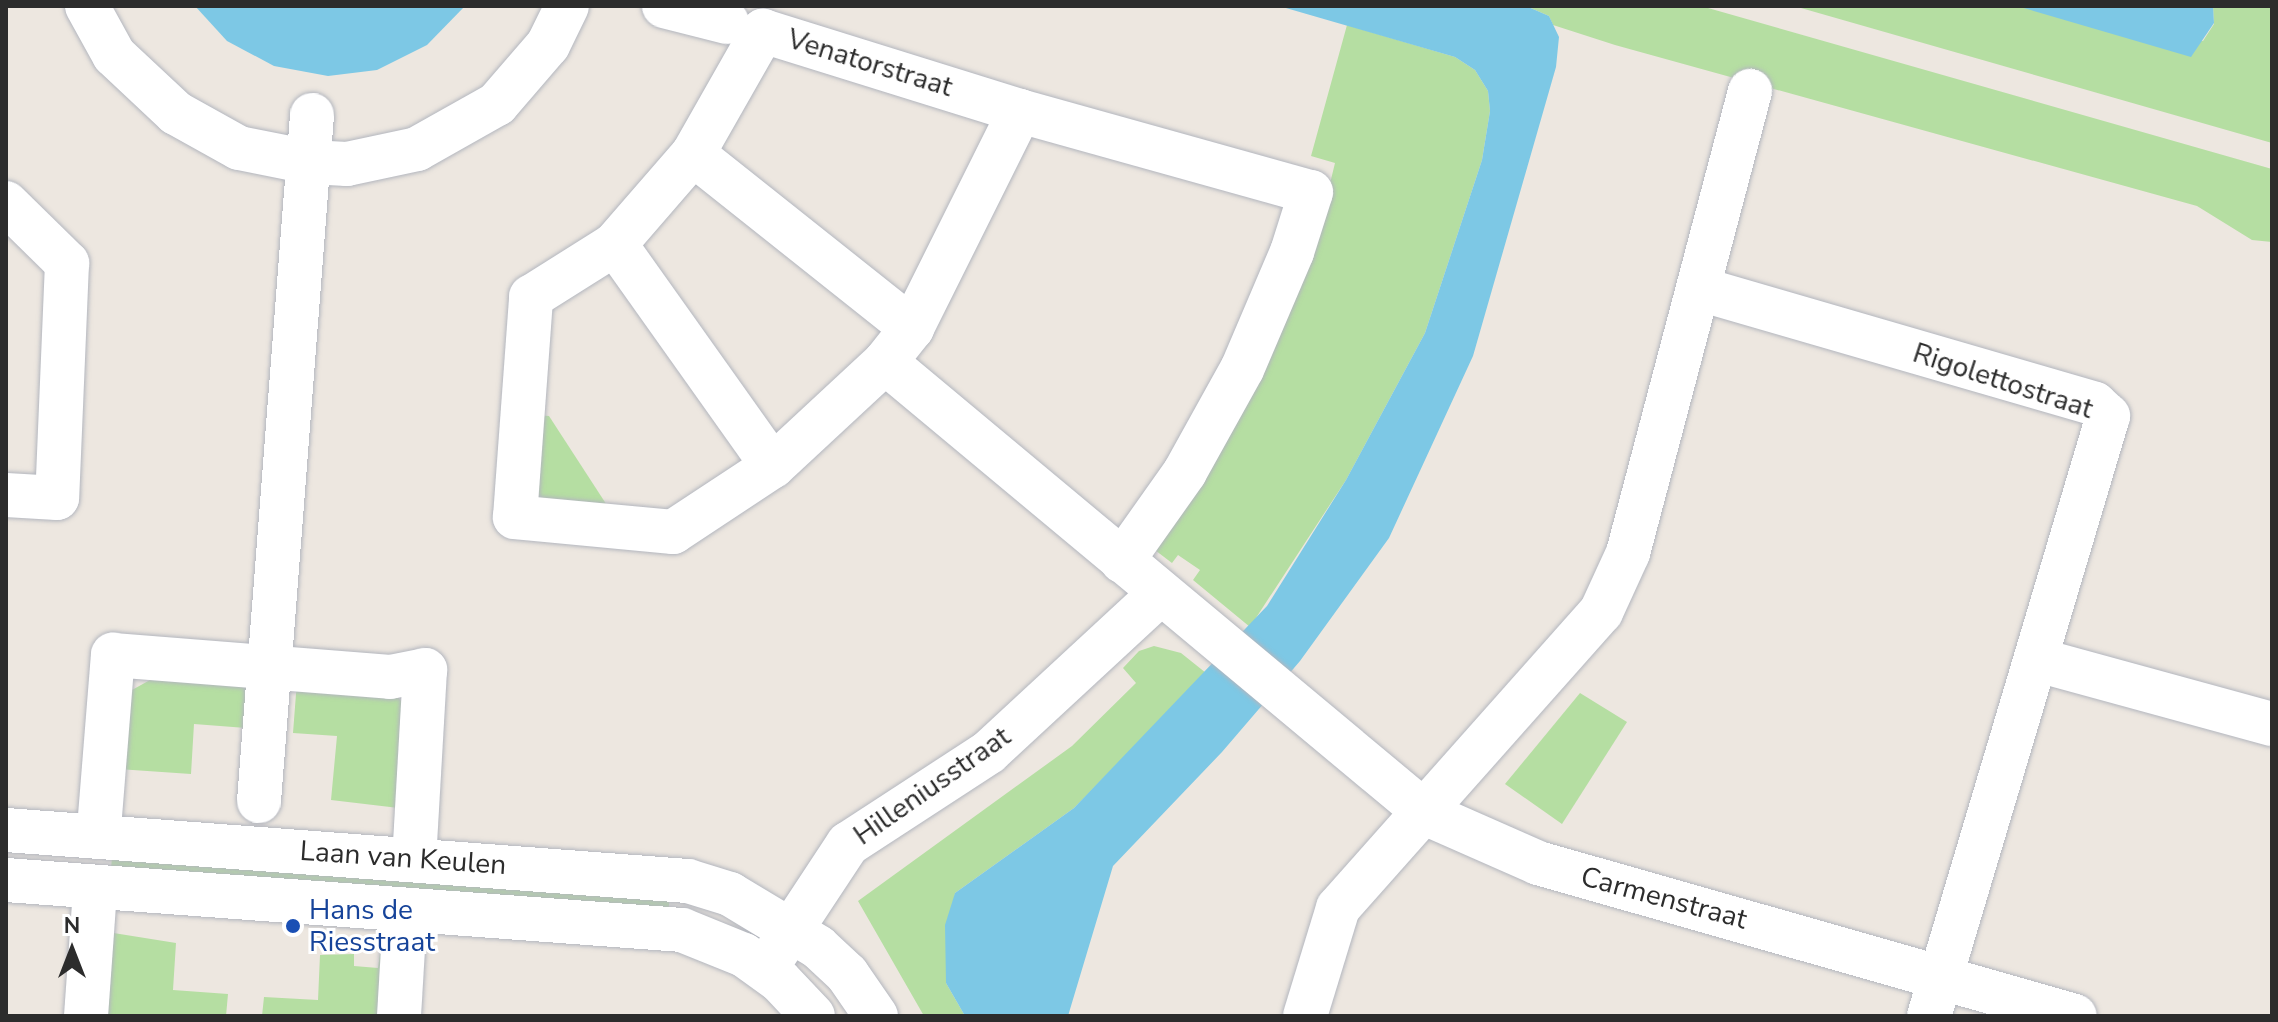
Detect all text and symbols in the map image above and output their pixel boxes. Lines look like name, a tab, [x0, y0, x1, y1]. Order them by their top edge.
street label: Venatorstraat	[783, 22, 957, 104]
street label: Rigolettostraat	[1909, 336, 2097, 426]
street label: Hilleniusstraat	[847, 720, 1017, 852]
street label: Laan van Keulen	[299, 834, 507, 882]
street label: Carmenstraat	[1577, 860, 1751, 936]
place label: Hans de Riesstraat	[309, 893, 435, 959]
north arrow	[32, 910, 112, 990]
text: N	[64, 911, 80, 941]
marker: Hans de Riesstraat	[284, 917, 302, 935]

